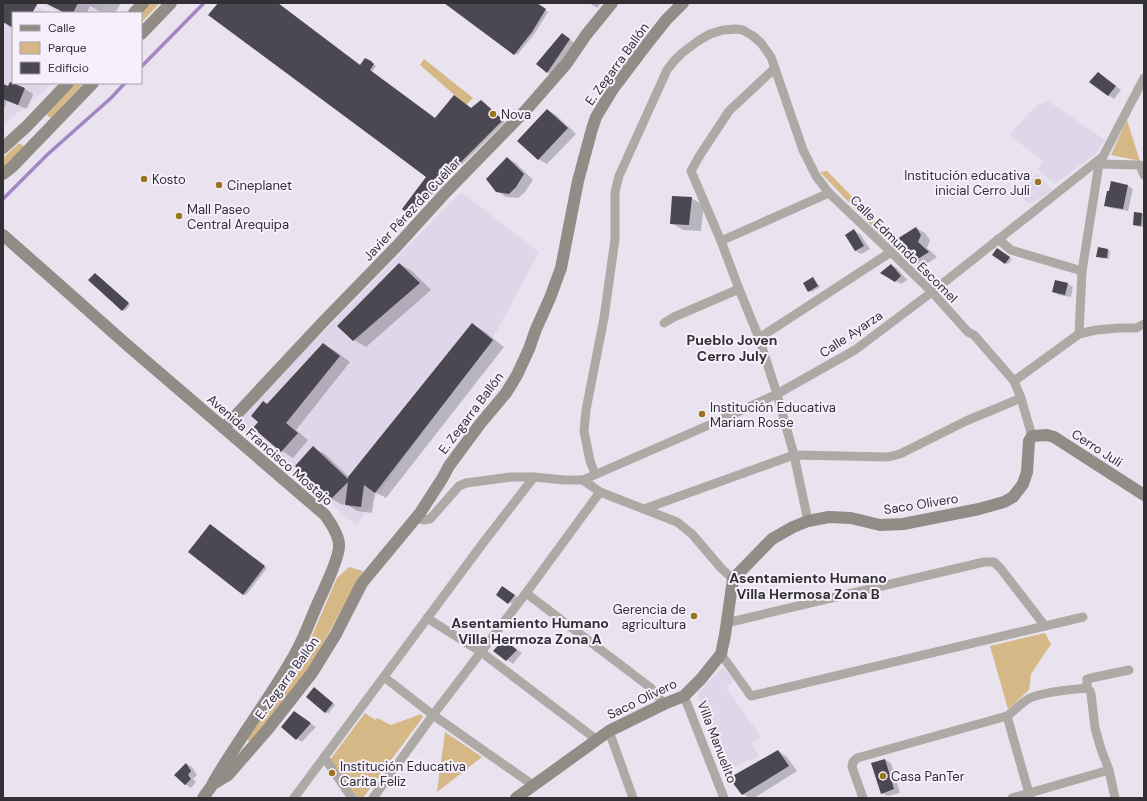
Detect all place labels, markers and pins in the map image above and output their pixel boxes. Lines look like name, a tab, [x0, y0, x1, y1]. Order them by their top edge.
place label: Nova	[501, 106, 531, 123]
marker: Nova	[488, 109, 498, 119]
place label: Institución educativa inicial Cerro Juli	[904, 167, 1030, 199]
place label: Kosto	[152, 171, 186, 188]
marker: Kosto	[139, 174, 149, 184]
place label: Cineplanet	[227, 177, 292, 194]
marker: Institución educativa inicial Cerro Juli	[1033, 177, 1043, 187]
marker: Cineplanet	[214, 180, 224, 190]
place label: Mall Paseo Central Arequipa	[187, 201, 289, 233]
marker: Mall Paseo Central Arequipa	[174, 211, 184, 221]
place label: Institución Educativa Mariam Rosse	[710, 399, 836, 431]
marker: Institución Educativa Mariam Rosse	[697, 409, 707, 419]
place label: Gerencia de agricultura	[613, 601, 686, 633]
marker: Gerencia de agricultura	[689, 611, 699, 621]
place label: Institución Educativa Carita Feliz	[340, 758, 466, 790]
marker: Institución Educativa Carita Feliz	[327, 768, 337, 778]
place label: Casa PanTer	[891, 768, 965, 785]
marker: Casa PanTer	[878, 771, 888, 781]

